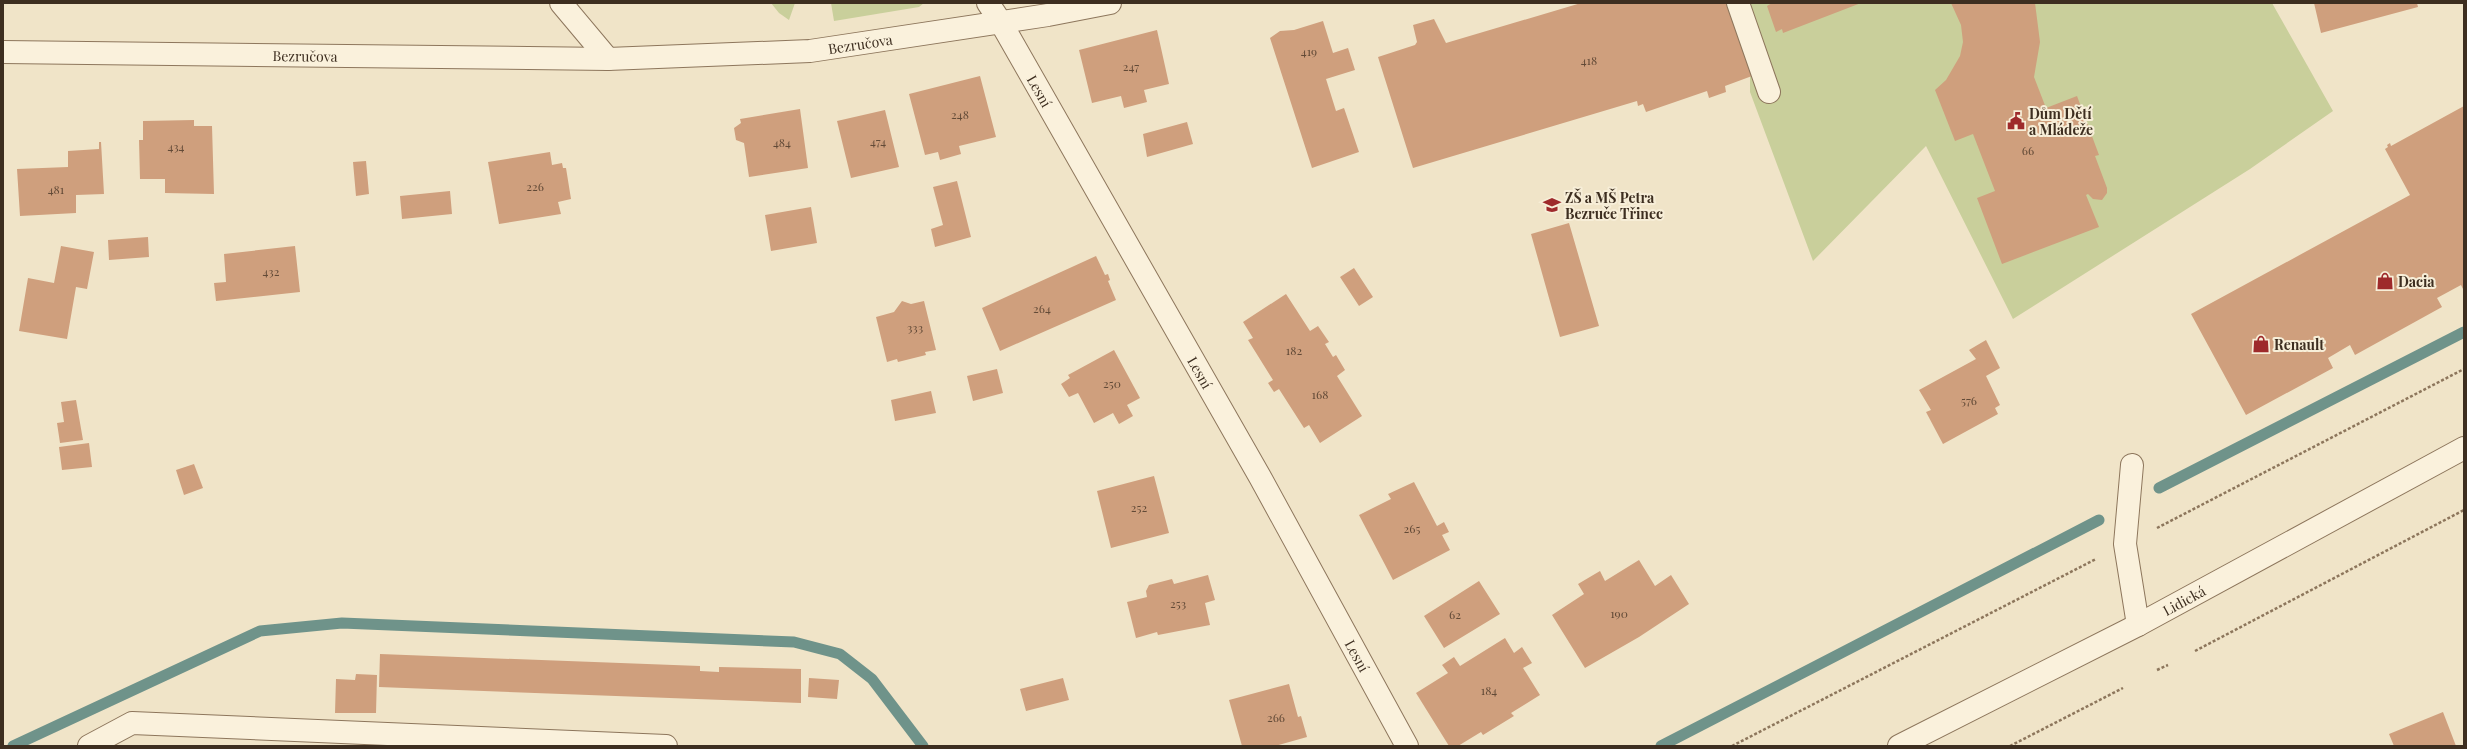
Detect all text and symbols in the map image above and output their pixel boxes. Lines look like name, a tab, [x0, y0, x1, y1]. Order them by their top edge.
street label: Bezručova	[827, 29, 894, 58]
house number: 419	[1301, 43, 1317, 59]
street label: Bezručova	[272, 46, 338, 65]
house number: 418	[1581, 52, 1597, 68]
house number: 247	[1123, 58, 1139, 74]
street label: Lesní	[1023, 71, 1056, 110]
place label: Dům Dětí a Mládeže	[2029, 104, 2093, 139]
house number: 248	[951, 106, 969, 122]
public building icon: Dům Dětí a Mládeže	[2006, 111, 2026, 131]
house number: 474	[870, 133, 886, 149]
house number: 484	[773, 134, 791, 150]
house number: 434	[167, 138, 185, 154]
house number: 66	[2022, 142, 2034, 158]
house number: 226	[526, 178, 544, 194]
house number: 481	[48, 181, 65, 197]
place label: ZŠ a MŠ Petra Bezruče Třinec	[1565, 188, 1663, 223]
school or university icon: ZŠ a MŠ Petra Bezruče Třinec	[1542, 195, 1562, 215]
house number: 432	[263, 263, 280, 279]
shop icon: Dacia	[2375, 271, 2395, 291]
place label: Dacia	[2398, 272, 2435, 291]
house number: 264	[1033, 300, 1051, 316]
house number: 333	[907, 319, 923, 335]
shop icon: Renault	[2251, 334, 2271, 354]
place label: Renault	[2274, 335, 2324, 354]
house number: 182	[1286, 342, 1302, 358]
street label: Lesní	[1184, 353, 1217, 392]
house number: 250	[1103, 375, 1121, 391]
house number: 168	[1312, 386, 1328, 402]
house number: 576	[1961, 392, 1977, 408]
house number: 252	[1131, 499, 1147, 515]
house number: 265	[1404, 520, 1420, 536]
street label: Lidická	[2159, 581, 2209, 619]
house number: 253	[1170, 595, 1186, 611]
house number: 190	[1610, 605, 1628, 621]
house number: 62	[1449, 606, 1461, 622]
street label: Lesní	[1341, 636, 1374, 675]
house number: 184	[1481, 682, 1497, 698]
house number: 266	[1267, 709, 1285, 725]

